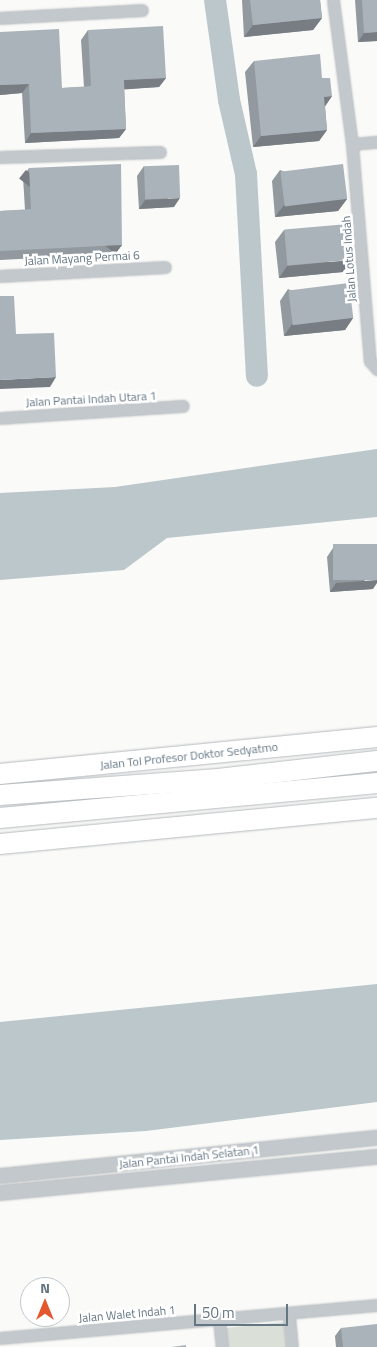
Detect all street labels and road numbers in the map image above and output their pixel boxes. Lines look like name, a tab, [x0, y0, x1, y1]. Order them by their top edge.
street label: Jalan Lotus Indah	[339, 215, 359, 303]
street label: Jalan Mayang Permai 6	[24, 248, 140, 268]
street label: Jalan Pantai Indah Utara 1	[25, 388, 157, 410]
street label: Jalan Tol Profesor Doktor Sedyatmo	[99, 739, 279, 773]
street label: Jalan Pantai Indah Selatan 1	[118, 1142, 260, 1172]
street label: Jalan Walet Indah 1	[78, 1303, 176, 1325]

